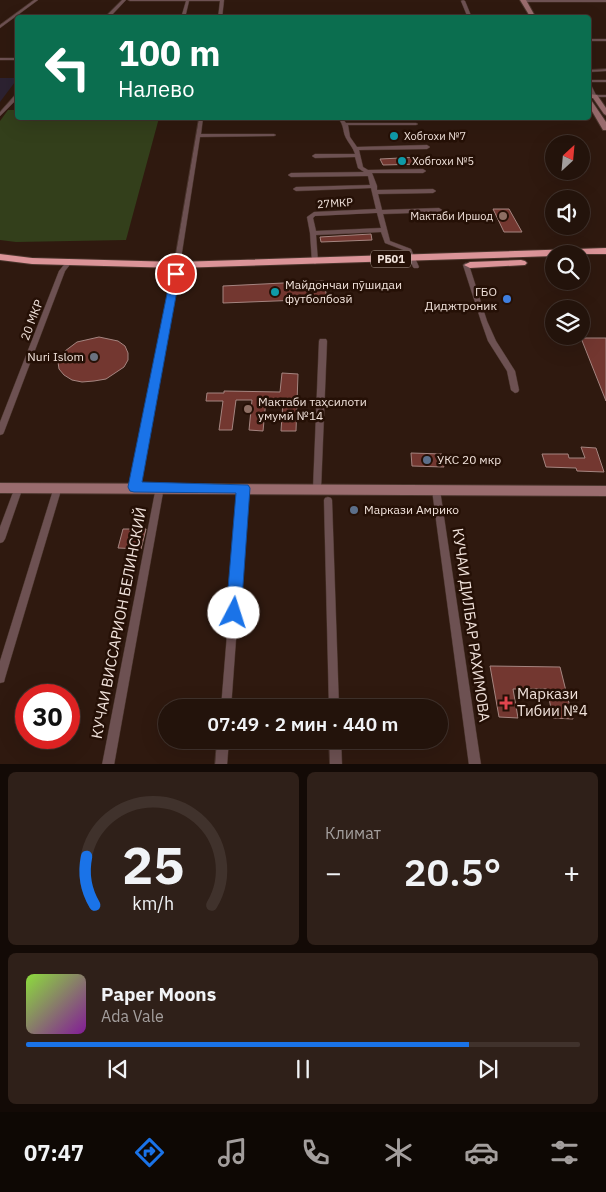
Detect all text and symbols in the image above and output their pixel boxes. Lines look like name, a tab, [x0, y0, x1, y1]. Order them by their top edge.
text: 100 m	[118, 30, 221, 76]
icon: left	[35, 35, 100, 100]
text: Налево	[118, 74, 195, 103]
place label: Хобгохи №7	[404, 129, 466, 143]
marker: Хобгохи №7	[388, 130, 400, 142]
north arrow	[545, 135, 590, 180]
map controls	[545, 135, 590, 345]
place label: Хобгохи №5	[412, 154, 474, 168]
marker: Хобгохи №5	[396, 155, 408, 167]
button: sound	[545, 190, 590, 235]
street label: 27МКР	[317, 195, 354, 211]
place label: Мактаби Иршод	[410, 209, 493, 223]
marker: Мактаби Иршод	[497, 210, 509, 222]
button: search	[545, 245, 590, 290]
road number: РБ01	[371, 250, 411, 268]
pin	[155, 253, 197, 295]
icon: arrive	[162, 260, 190, 288]
place label: Майдончаи пӯшидаи футболбозӣ	[285, 277, 402, 306]
place label: ГБО Диджтроник	[425, 284, 497, 313]
marker: Майдончаи пӯшидаи футболбозӣ	[269, 286, 281, 298]
marker: ГБО Диджтроник	[501, 293, 513, 305]
street label: 20 МКР	[17, 297, 46, 342]
button: layers	[545, 300, 590, 345]
place label: Nuri Islom	[27, 349, 84, 364]
marker: Nuri Islom	[88, 351, 100, 363]
place label: Мактаби таҳсилоти умумӣ №14	[258, 394, 367, 423]
marker: Мактаби таҳсилоти умумӣ №14	[242, 403, 254, 415]
place label: УКС 20 мкр	[437, 452, 501, 467]
marker: УКС 20 мкр	[421, 454, 433, 466]
place label: Маркази Амрико	[364, 502, 459, 517]
marker: Маркази Амрико	[348, 504, 360, 516]
street label: КУЧАИ ВИССАРИОН БЕЛИНСКИЙ	[87, 506, 150, 740]
street label: КУЧАИ ДИЛБАР РАХИМОВА	[448, 527, 495, 724]
position arrow	[207, 586, 259, 638]
speed limit sign: 30	[15, 684, 80, 749]
place label: Маркази Тибии №4	[517, 684, 588, 720]
marker: Маркази Тибии №4	[499, 696, 513, 710]
text: 07:49 · 2 мин · 440 m	[208, 712, 398, 736]
text: Климат	[325, 823, 381, 843]
text: 25	[122, 831, 185, 898]
text: 20.5°	[404, 847, 501, 896]
text: −	[325, 854, 342, 891]
text: +	[563, 854, 580, 891]
text: km/h	[133, 892, 175, 915]
text: Paper Moons	[101, 982, 216, 1006]
text: Ada Vale	[101, 1006, 164, 1026]
icon: previous	[104, 1055, 132, 1083]
icon: pause	[289, 1055, 317, 1083]
icon: next	[474, 1055, 502, 1083]
icon: directions	[132, 1135, 167, 1170]
icon: music	[215, 1135, 250, 1170]
icon: phone	[298, 1135, 333, 1170]
icon: climate	[381, 1135, 416, 1170]
icon: car	[464, 1135, 499, 1170]
icon: filters	[547, 1135, 582, 1170]
text: 07:47	[24, 1138, 84, 1167]

